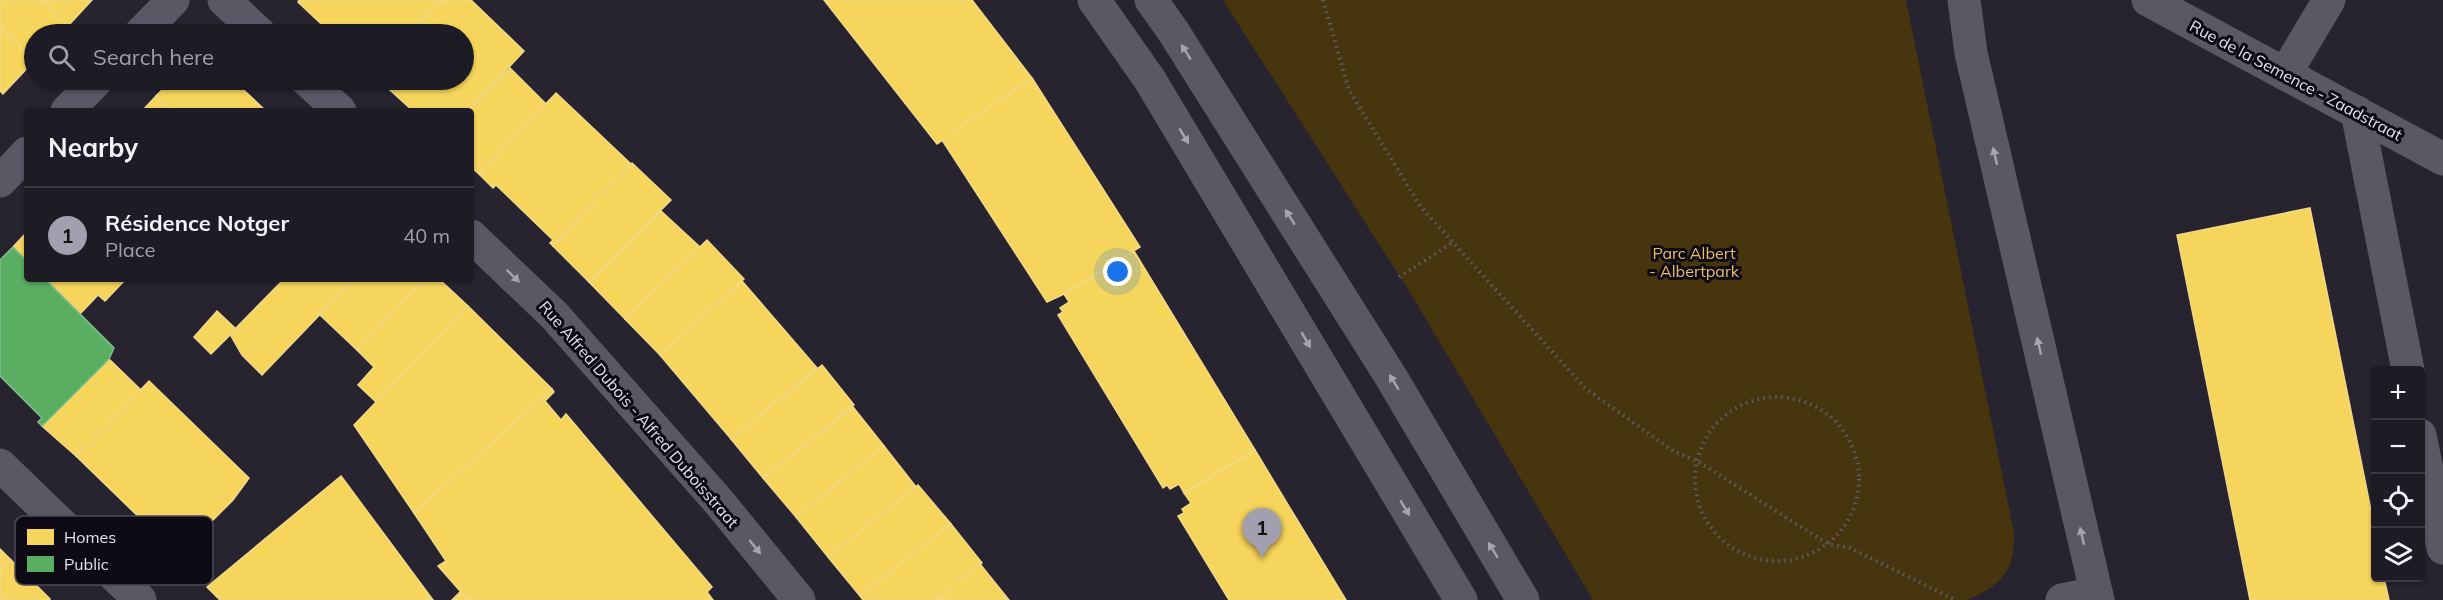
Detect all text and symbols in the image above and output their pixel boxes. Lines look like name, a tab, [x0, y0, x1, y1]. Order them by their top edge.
street label: Rue de la Semence - Zaadstraat	[2186, 15, 2406, 145]
search box	[24, 24, 474, 90]
icon: search	[45, 41, 78, 74]
text: Search here	[93, 43, 214, 71]
one-way arrow	[1181, 44, 1192, 60]
one-way arrow	[1179, 128, 1190, 144]
text: Nearby	[48, 131, 138, 164]
one-way arrow	[1990, 146, 1999, 165]
text: Résidence Notger	[105, 209, 289, 237]
one-way arrow	[1285, 209, 1296, 225]
text: 1	[62, 223, 74, 248]
text: 40 m	[403, 223, 450, 248]
text: Place	[105, 237, 155, 262]
park label: Parc Albert - Albertpark	[1649, 243, 1740, 281]
your location	[1103, 257, 1132, 286]
one-way arrow	[506, 269, 521, 283]
street label: Rue Alfred Dubois - Alfred Duboisstraat	[535, 296, 743, 532]
one-way arrow	[1300, 332, 1311, 348]
one-way arrow	[2033, 337, 2043, 355]
map controls	[2371, 366, 2425, 582]
button: +	[2371, 366, 2425, 420]
one-way arrow	[1389, 373, 1399, 390]
button: −	[2371, 420, 2425, 474]
button: locate	[2371, 474, 2425, 528]
one-way arrow	[1400, 500, 1411, 516]
pin: 1	[1242, 508, 1282, 558]
legend	[15, 516, 213, 585]
text: Homes	[64, 527, 116, 547]
one-way arrow	[2077, 527, 2087, 545]
button: layers	[2371, 528, 2425, 582]
one-way arrow	[748, 539, 761, 554]
one-way arrow	[1488, 542, 1499, 558]
text: Public	[64, 554, 109, 574]

